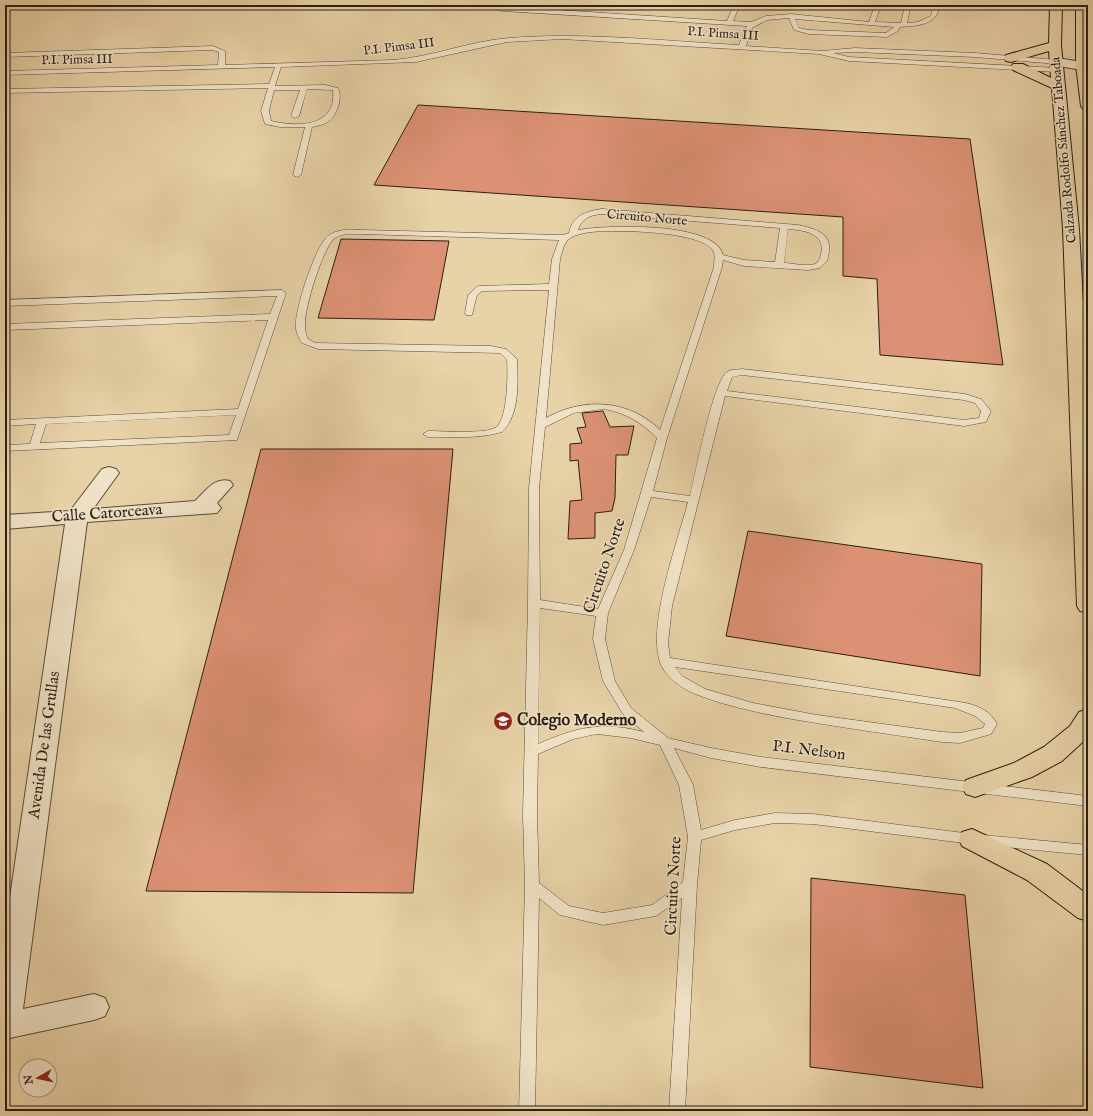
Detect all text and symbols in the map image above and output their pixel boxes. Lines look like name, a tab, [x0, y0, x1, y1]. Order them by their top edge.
street label: P.I. Pimsa III	[687, 23, 760, 45]
street label: P.I. Pimsa III	[362, 34, 436, 60]
street label: P.I. Pimsa III	[41, 51, 113, 69]
street label: Calzada Rodolfo Sánchez Taboada	[1047, 56, 1081, 244]
street label: Circuito Norte	[606, 206, 688, 230]
street label: Calle Catorceava	[51, 500, 163, 528]
street label: Circuito Norte	[579, 516, 631, 616]
street label: Avenida De las Grullas	[25, 670, 65, 821]
school or university icon: Colegio Moderno	[492, 710, 514, 732]
place label: Colegio Moderno	[517, 711, 636, 731]
street label: P.I. Nelson	[771, 737, 847, 765]
street label: Circuito Norte	[661, 836, 687, 936]
north arrow	[18, 1058, 58, 1098]
text: N	[21, 1073, 37, 1086]

